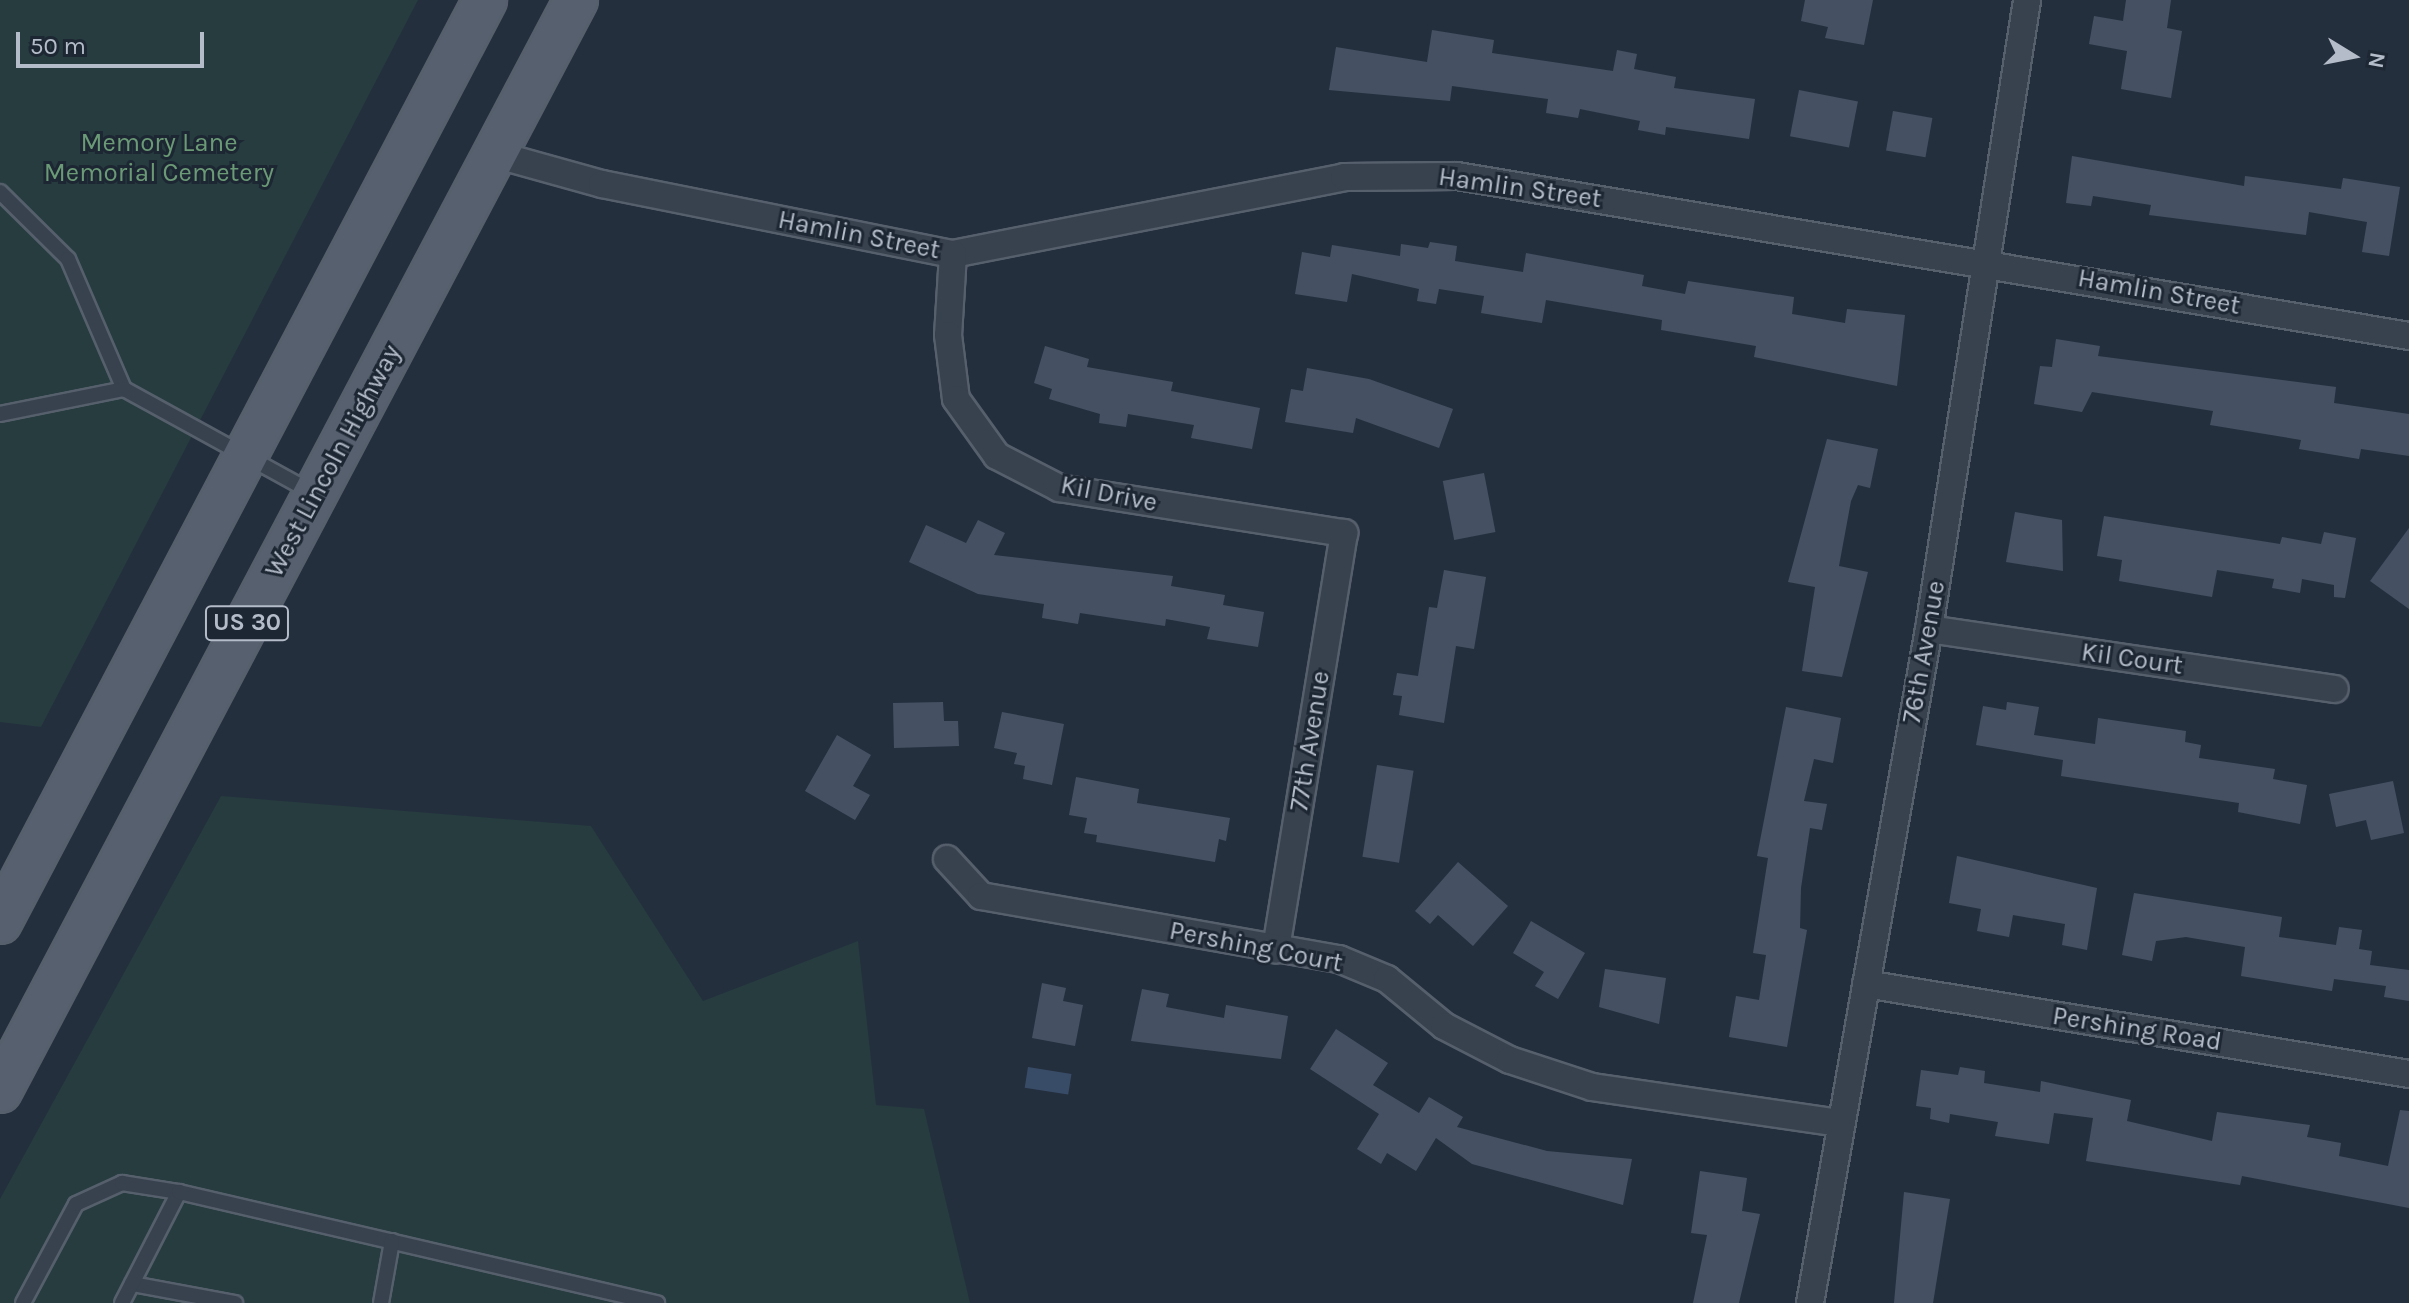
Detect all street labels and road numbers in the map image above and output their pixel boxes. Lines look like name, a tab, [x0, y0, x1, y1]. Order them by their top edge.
street label: Hamlin Street	[1436, 161, 1604, 215]
street label: Hamlin Street	[775, 204, 943, 266]
street label: Hamlin Street	[2075, 262, 2243, 322]
street label: West Lincoln Highway	[259, 340, 407, 582]
street label: Kil Drive	[1058, 469, 1160, 519]
street label: 76th Avenue	[1896, 578, 1952, 726]
road number: US 30	[203, 603, 291, 643]
street label: Kil Court	[2079, 636, 2185, 682]
street label: 77th Avenue	[1284, 669, 1336, 813]
street label: Pershing Court	[1167, 915, 1345, 979]
street label: Pershing Road	[2050, 1000, 2224, 1058]

